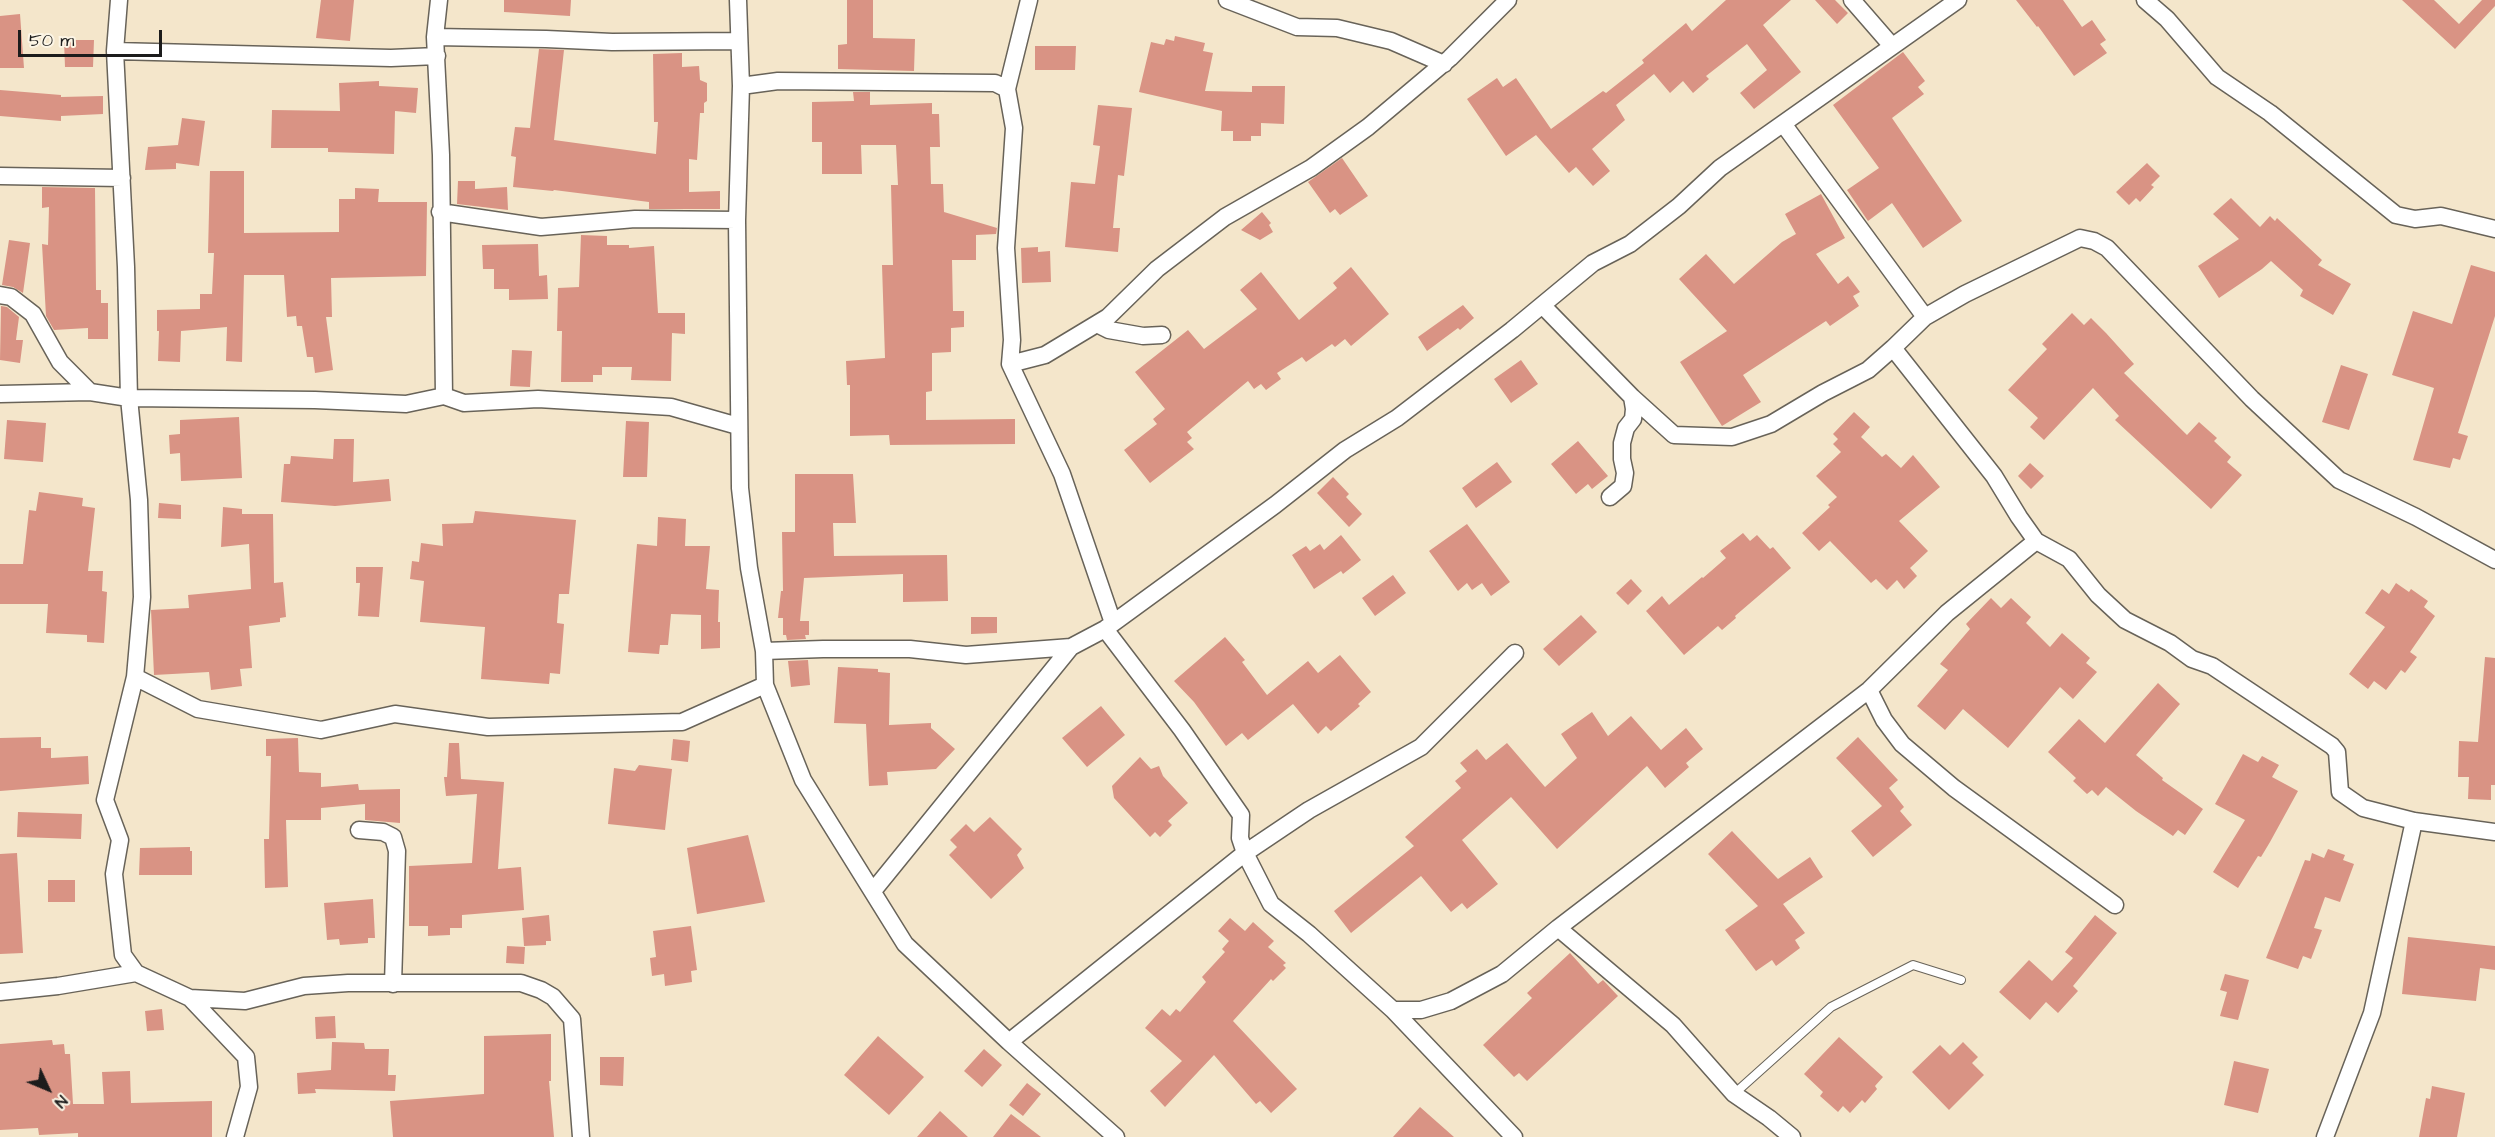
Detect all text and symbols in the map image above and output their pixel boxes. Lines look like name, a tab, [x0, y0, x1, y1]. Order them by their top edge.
scale bar	[21, 18, 165, 56]
text: 50 m	[29, 28, 74, 53]
north arrow	[18, 1059, 78, 1119]
text: N	[50, 1090, 72, 1113]

